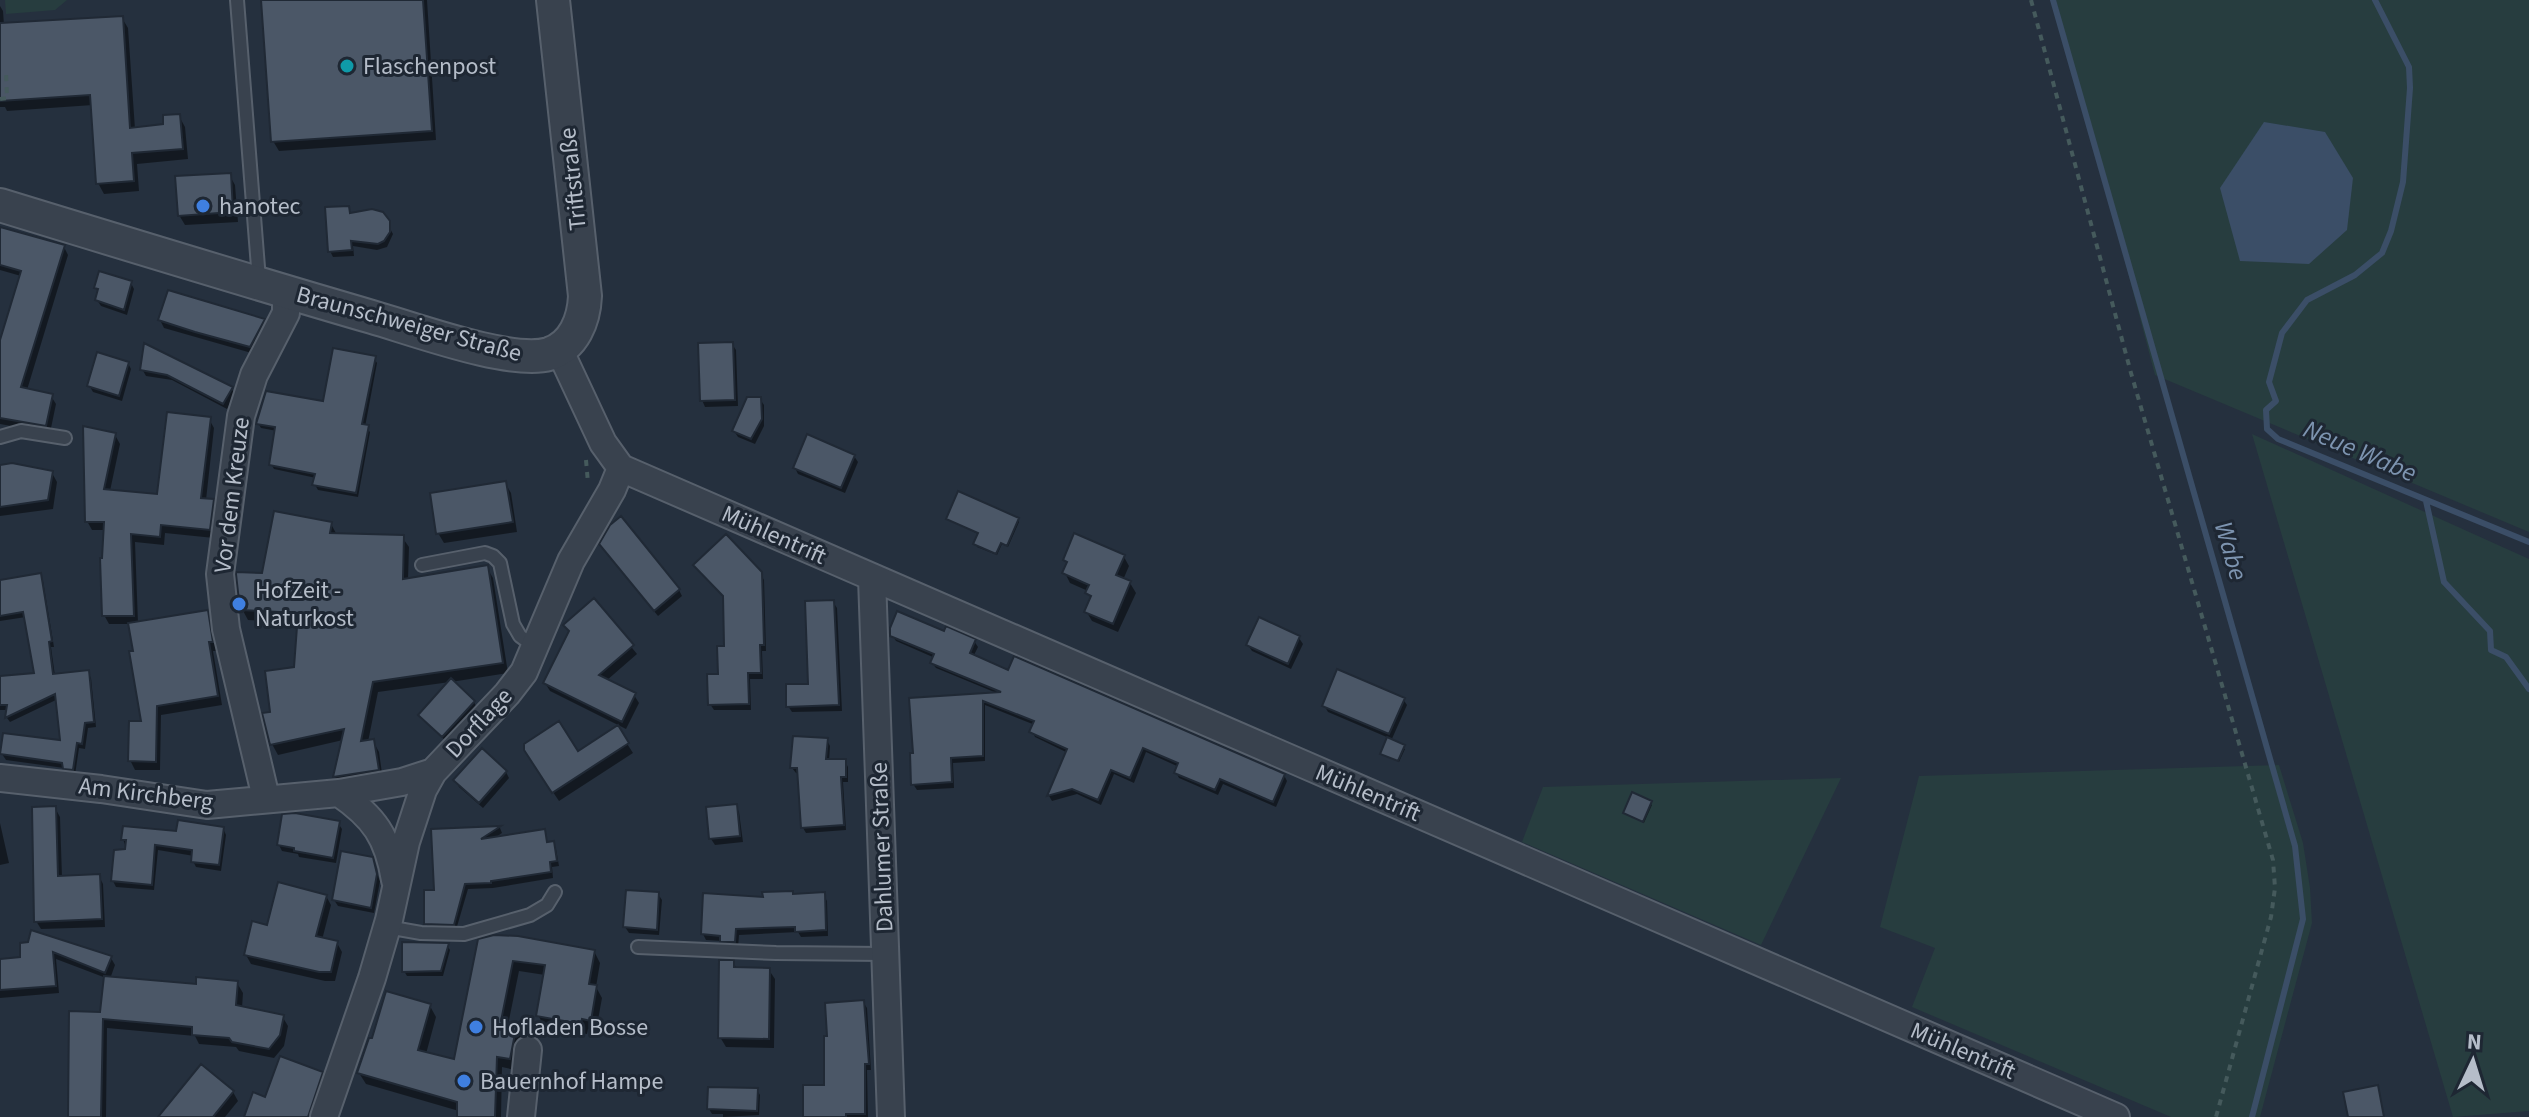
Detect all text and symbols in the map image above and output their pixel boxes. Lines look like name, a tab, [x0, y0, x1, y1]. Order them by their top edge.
place label: Flaschenpost	[363, 49, 496, 84]
marker: Flaschenpost	[338, 57, 356, 75]
street label: Triftstraße	[550, 126, 596, 232]
place label: hanotec	[219, 189, 301, 224]
marker: hanotec	[194, 197, 212, 215]
street label: Braunschweiger Straße	[292, 277, 526, 371]
water label: Neue Wabe	[2298, 411, 2422, 491]
street label: Vor dem Kreuze	[205, 415, 259, 575]
street label: Mühlentrift	[716, 496, 832, 574]
water label: Wabe	[2205, 517, 2257, 585]
place label: HofZeit - Naturkost	[255, 573, 354, 636]
marker: HofZeit - Naturkost	[230, 595, 248, 613]
street label: Dorflage	[437, 680, 521, 766]
street label: Mühlentrift	[1310, 755, 1426, 831]
street label: Dahlumer Straße	[862, 761, 902, 933]
street label: Am Kirchberg	[77, 768, 215, 820]
place label: Hofladen Bosse	[492, 1010, 648, 1045]
street label: Mühlentrift	[1905, 1013, 2021, 1089]
marker: Hofladen Bosse	[467, 1018, 485, 1036]
north arrow	[2433, 1021, 2513, 1101]
text: N	[2466, 1026, 2483, 1059]
place label: Bauernhof Hampe	[480, 1064, 663, 1099]
marker: Bauernhof Hampe	[455, 1072, 473, 1090]

